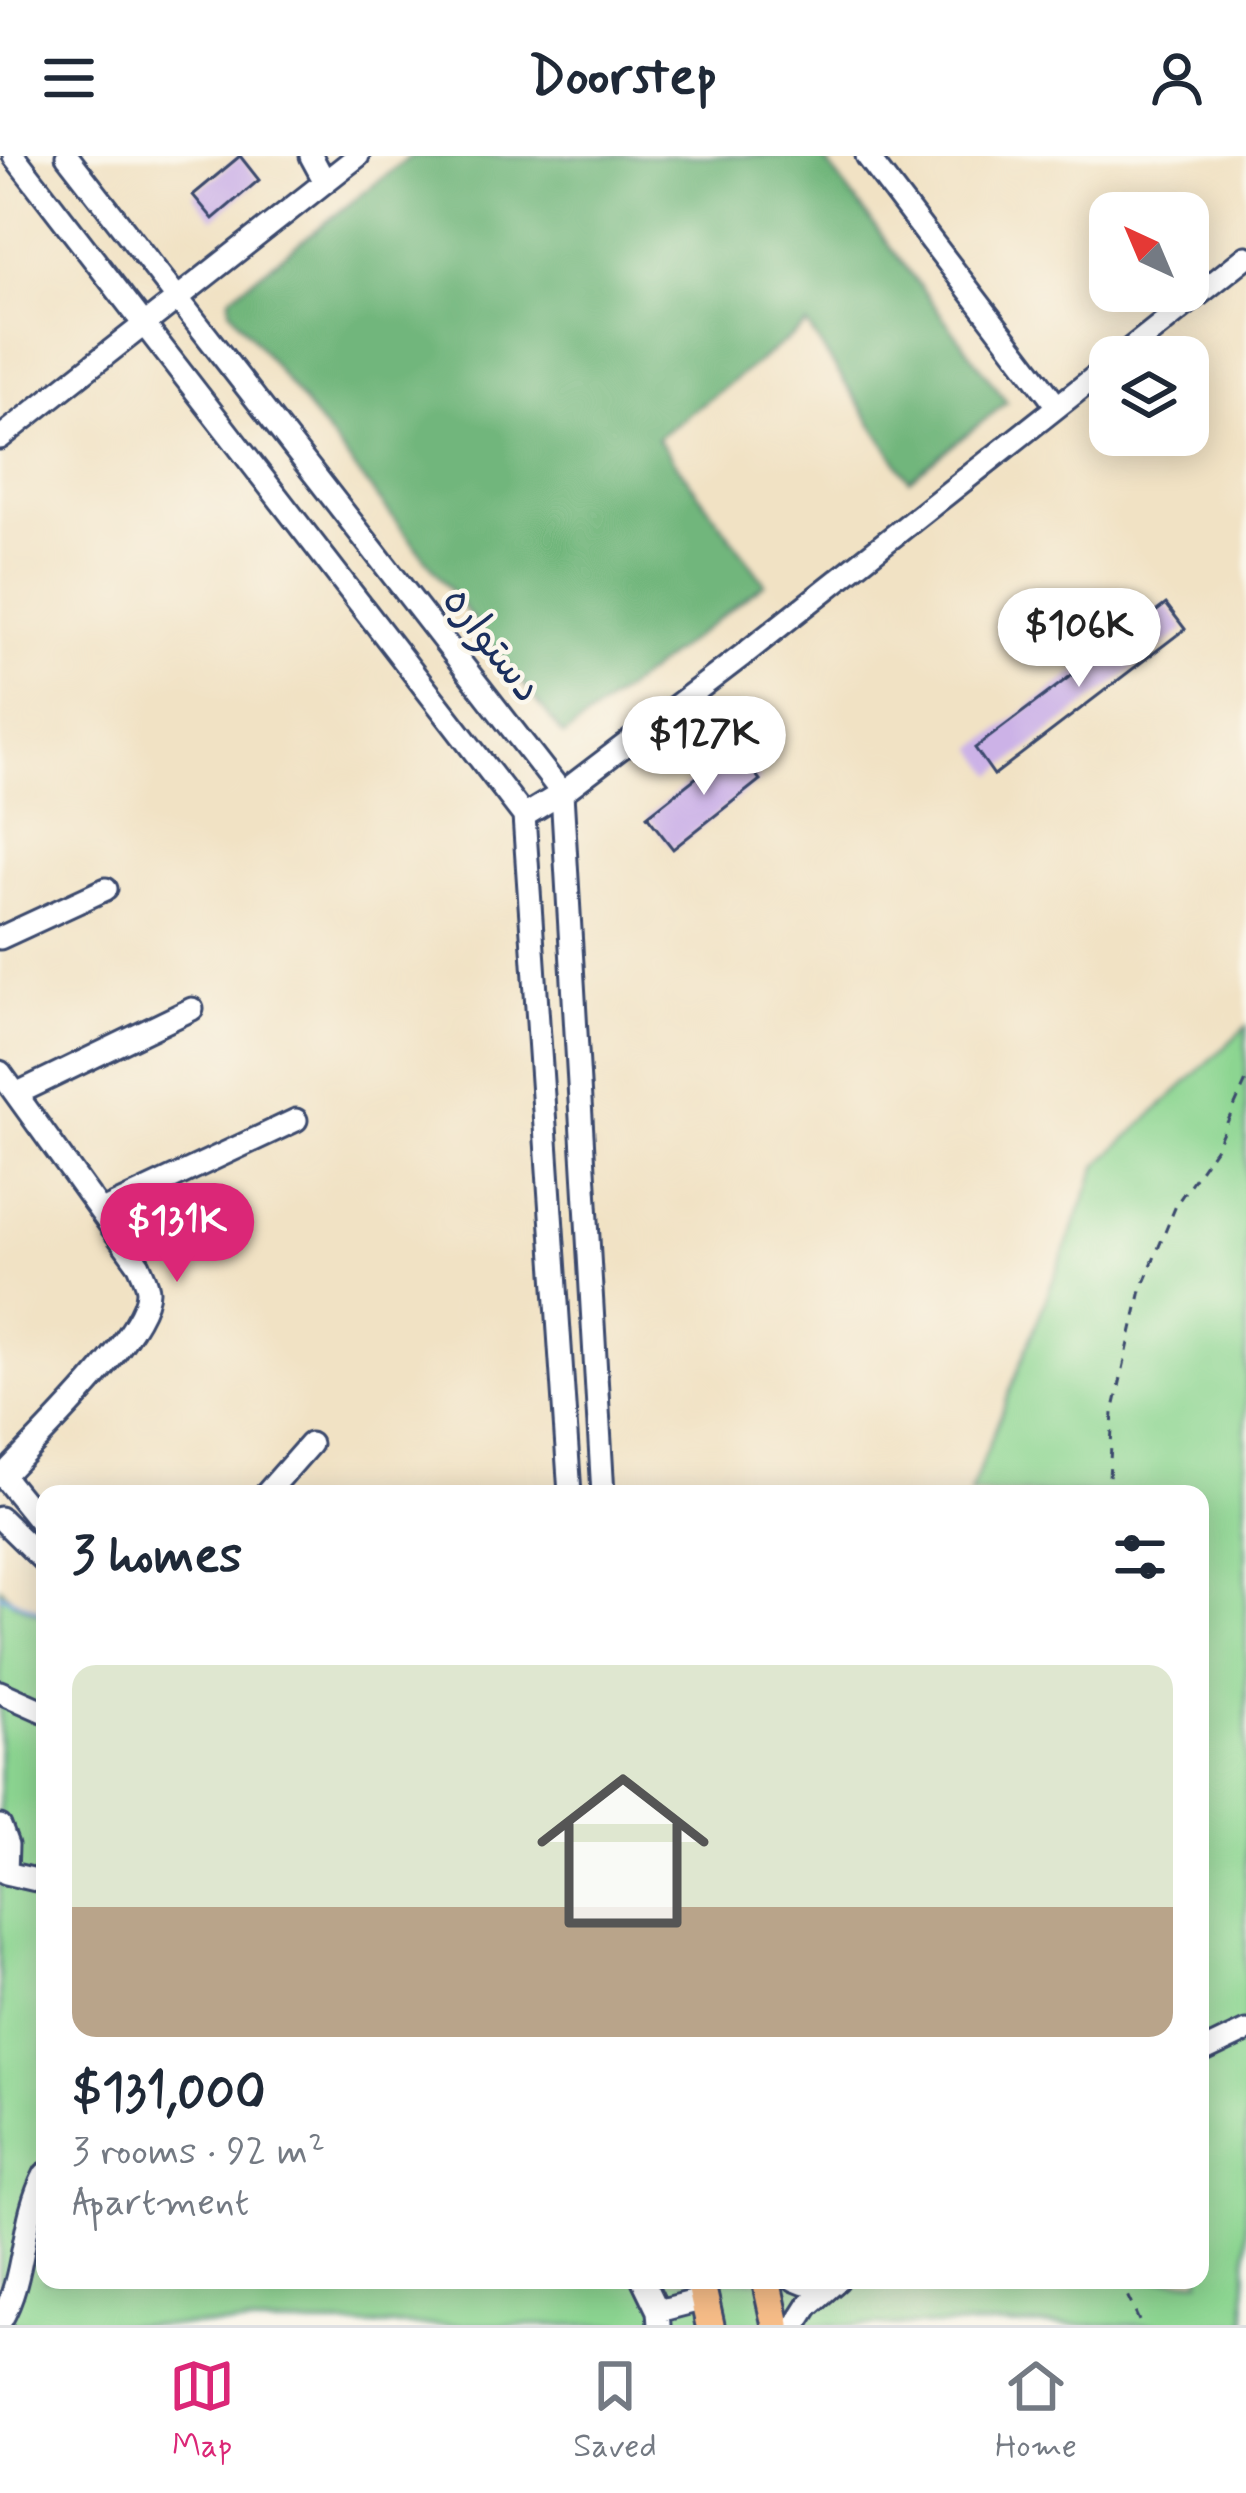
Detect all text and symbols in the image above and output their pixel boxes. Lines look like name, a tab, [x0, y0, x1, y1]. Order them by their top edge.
text: Doorstep	[529, 43, 717, 114]
icon: menu	[36, 45, 102, 111]
icon: person	[1144, 45, 1210, 111]
north arrow	[1089, 192, 1209, 312]
map controls	[1089, 192, 1209, 456]
button: layers	[1089, 336, 1209, 456]
street label: دستواره	[429, 576, 554, 715]
pin: $106K	[995, 588, 1163, 690]
text: $106K	[1025, 601, 1133, 652]
pin: $127K	[620, 696, 788, 798]
text: $127K	[649, 709, 759, 760]
pin: $131K	[93, 1183, 261, 1285]
text: $131K	[127, 1196, 227, 1247]
text: 3 homes	[72, 1524, 242, 1590]
icon: filters	[1107, 1524, 1173, 1590]
icon: home	[515, 1743, 731, 1959]
text: $131,000	[72, 2061, 266, 2127]
text: 3 rooms · 92 m²	[72, 2127, 325, 2178]
text: Apartment	[72, 2178, 249, 2229]
tab: Map	[169, 2353, 235, 2469]
tab: Saved	[573, 2353, 657, 2469]
tab: Home	[995, 2353, 1077, 2469]

